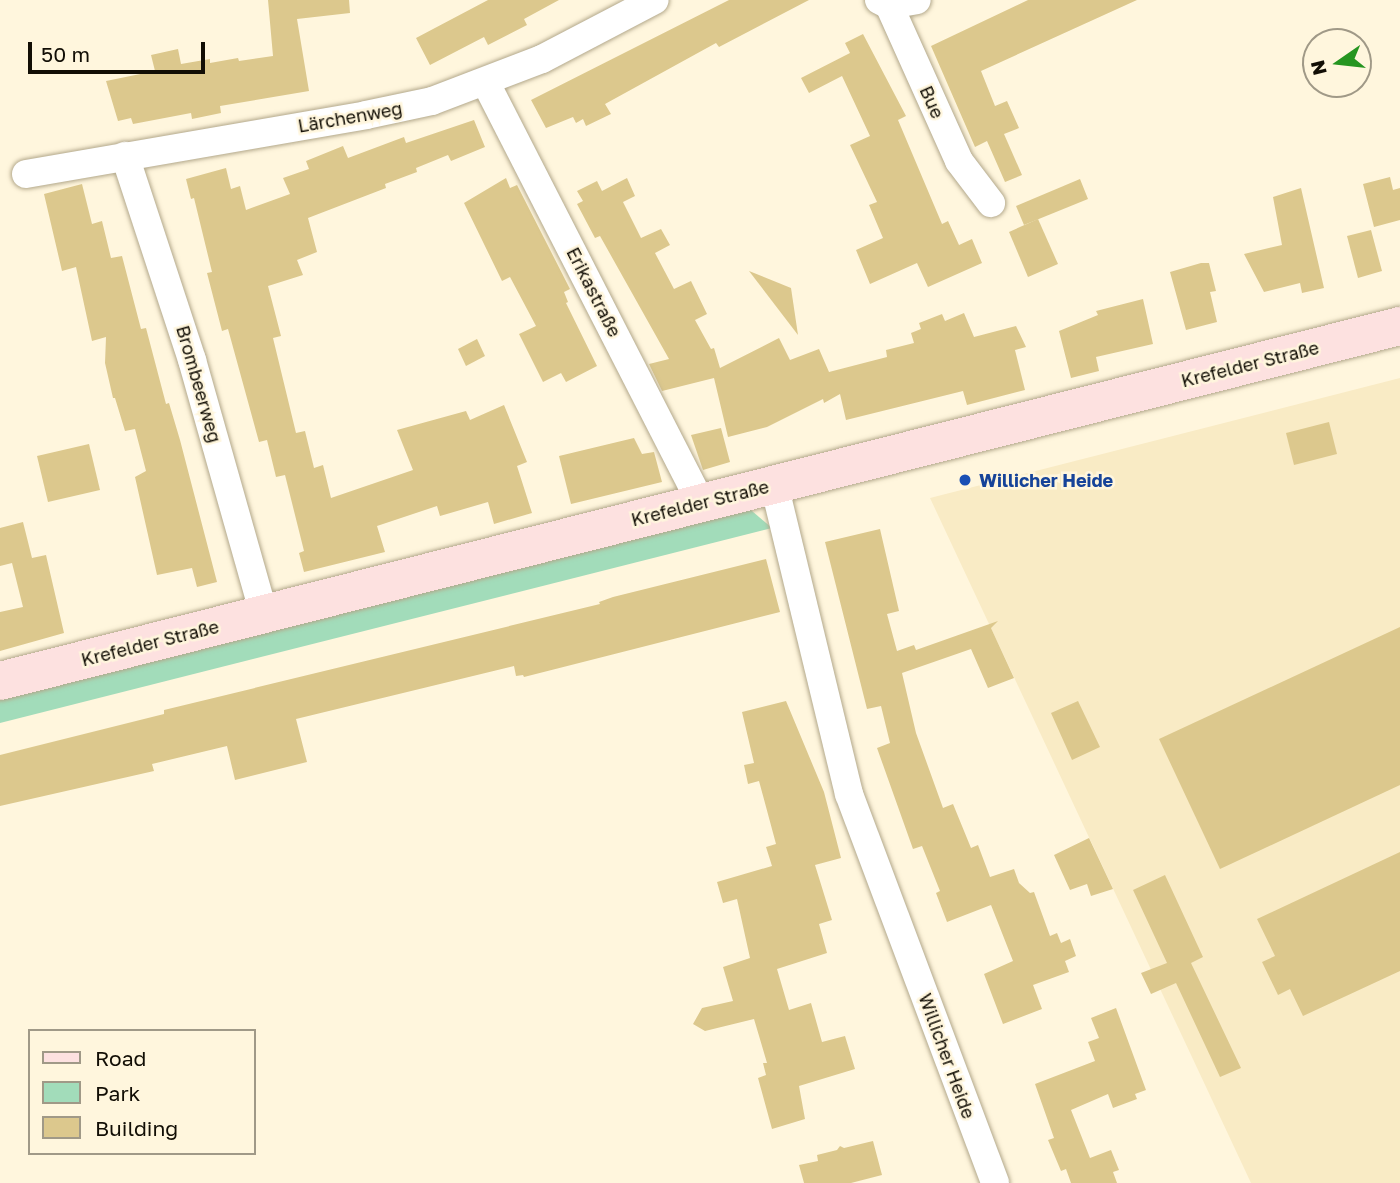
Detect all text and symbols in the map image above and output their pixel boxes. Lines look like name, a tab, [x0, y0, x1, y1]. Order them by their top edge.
scale bar	[32, 28, 208, 72]
north arrow	[1302, 28, 1372, 98]
text: 50 m	[41, 41, 90, 67]
text: N	[1305, 58, 1331, 78]
street label: Bue	[915, 82, 949, 122]
street label: Lärchenweg	[296, 97, 404, 137]
street label: Erikastraße	[562, 244, 626, 340]
street label: Brombeerweg	[172, 323, 226, 445]
street label: Krefelder Straße	[1179, 336, 1321, 392]
place label: Willicher Heide	[979, 469, 1113, 491]
marker: Willicher Heide	[957, 472, 973, 488]
street label: Krefelder Straße	[629, 475, 771, 531]
street label: Krefelder Straße	[79, 615, 221, 671]
street label: Willicher Heide	[914, 990, 980, 1122]
legend	[28, 1029, 256, 1155]
text: Road	[95, 1045, 146, 1071]
text: Park	[95, 1080, 140, 1106]
text: Building	[95, 1115, 178, 1141]

